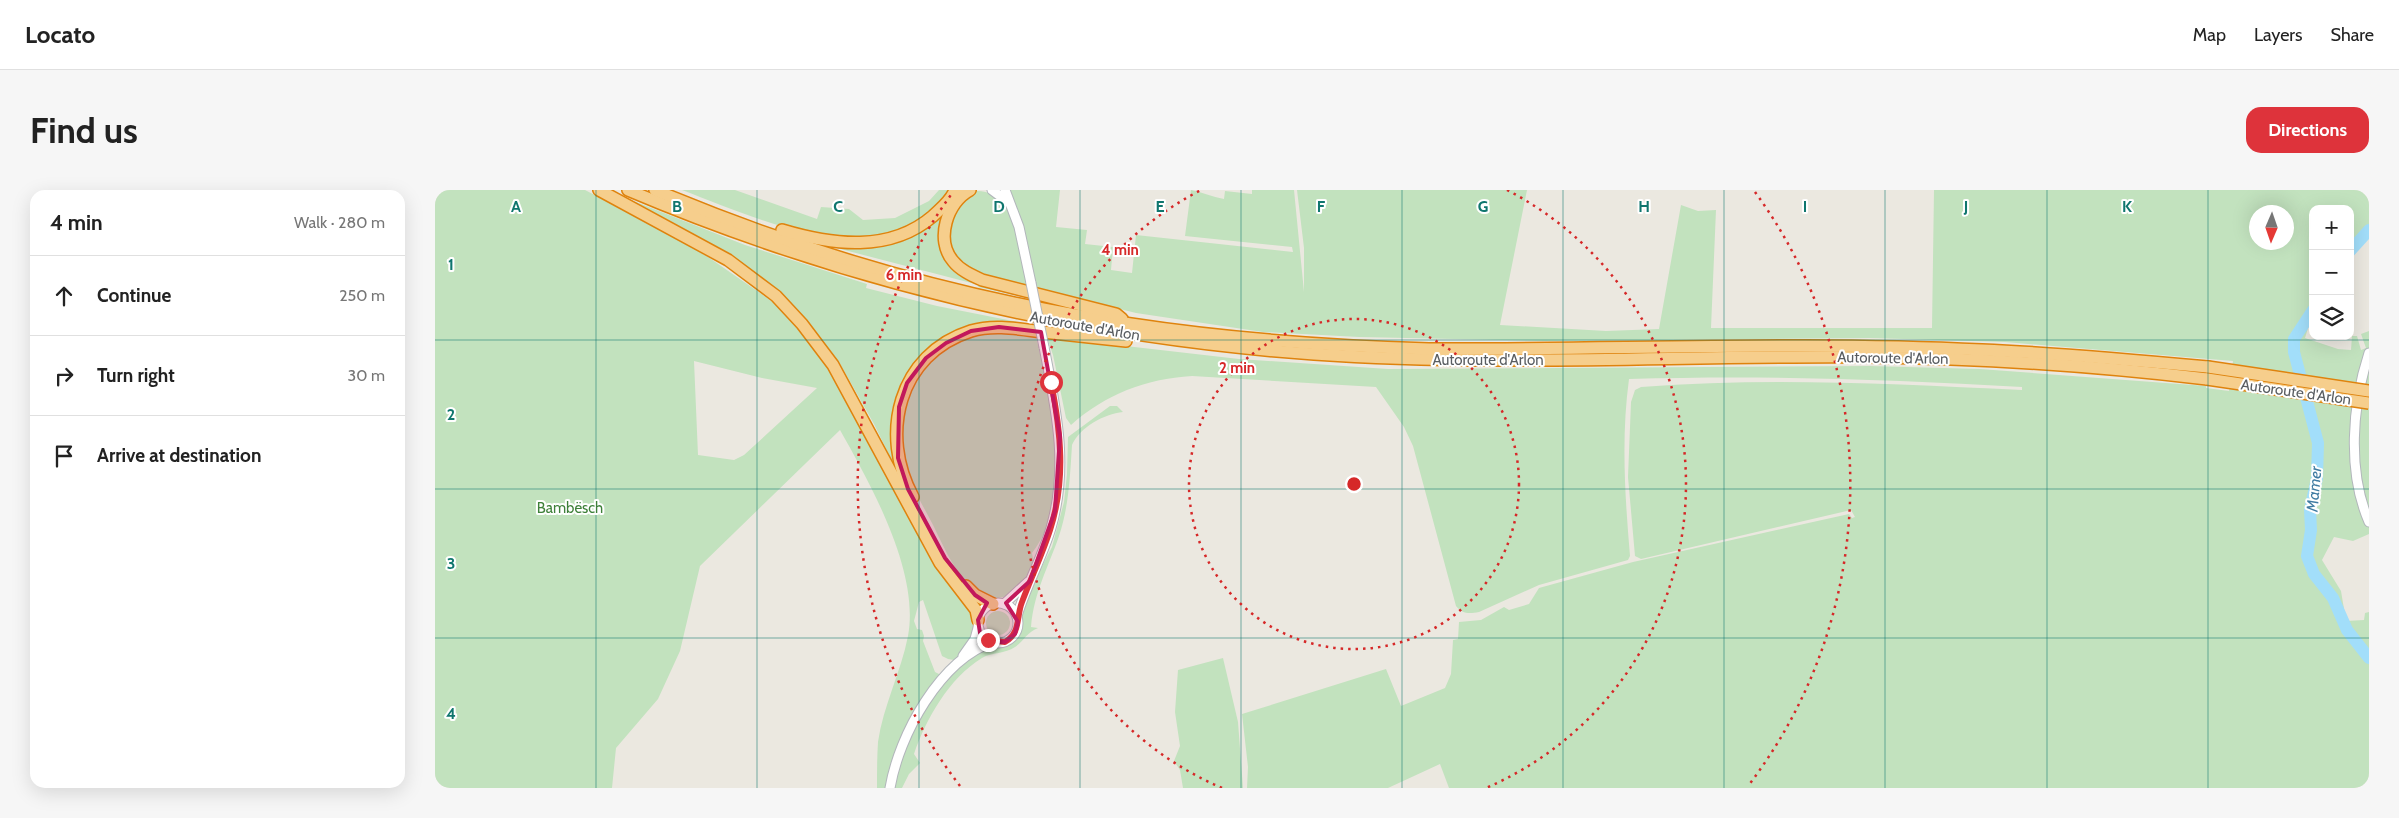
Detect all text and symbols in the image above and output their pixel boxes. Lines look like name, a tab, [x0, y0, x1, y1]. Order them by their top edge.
text: Locato	[25, 20, 95, 49]
text: Map	[2193, 24, 2226, 46]
text: Layers	[2254, 24, 2303, 46]
text: Share	[2331, 24, 2374, 46]
button: Directions	[2246, 107, 2369, 153]
text: Find us	[30, 109, 138, 152]
text: A	[511, 197, 521, 216]
text: B	[672, 197, 682, 216]
text: C	[833, 197, 843, 216]
text: D	[993, 197, 1005, 216]
text: E	[1155, 197, 1165, 216]
text: F	[1317, 197, 1326, 216]
text: G	[1478, 197, 1488, 216]
text: H	[1638, 197, 1650, 216]
text: I	[1803, 197, 1807, 216]
text: J	[1963, 197, 1968, 216]
text: K	[2122, 197, 2132, 216]
north arrow	[2249, 205, 2294, 250]
map controls	[2309, 205, 2354, 340]
button: +	[2309, 205, 2354, 250]
text: 4 min	[50, 210, 103, 235]
text: Walk · 280 m	[294, 213, 385, 232]
text: 4 min	[1101, 241, 1139, 259]
button: −	[2309, 250, 2354, 295]
text: 1	[448, 255, 454, 274]
text: 6 min	[886, 266, 922, 284]
icon: ahead	[50, 282, 78, 310]
text: Continue	[97, 284, 171, 307]
text: 250 m	[339, 286, 385, 305]
button: layers	[2309, 295, 2354, 340]
street label: Autoroute d'Arlon	[1029, 307, 1141, 345]
street label: Autoroute d'Arlon	[1837, 348, 1949, 368]
street label: Autoroute d'Arlon	[1432, 351, 1544, 369]
text: 2 min	[1219, 359, 1255, 377]
icon: right	[50, 362, 78, 390]
text: Turn right	[97, 364, 175, 387]
text: 30 m	[348, 366, 385, 385]
route start	[1040, 371, 1063, 394]
street label: Autoroute d'Arlon	[2240, 375, 2352, 409]
text: 2	[447, 405, 455, 424]
icon: arrive	[50, 442, 78, 470]
text: Arrive at destination	[97, 444, 261, 467]
water label: Mamer	[2302, 464, 2326, 514]
centre of rings	[1345, 475, 1363, 493]
park label: Bambësch	[537, 499, 603, 517]
text: 3	[447, 554, 455, 573]
route end	[977, 629, 1000, 652]
text: 4	[446, 704, 456, 723]

